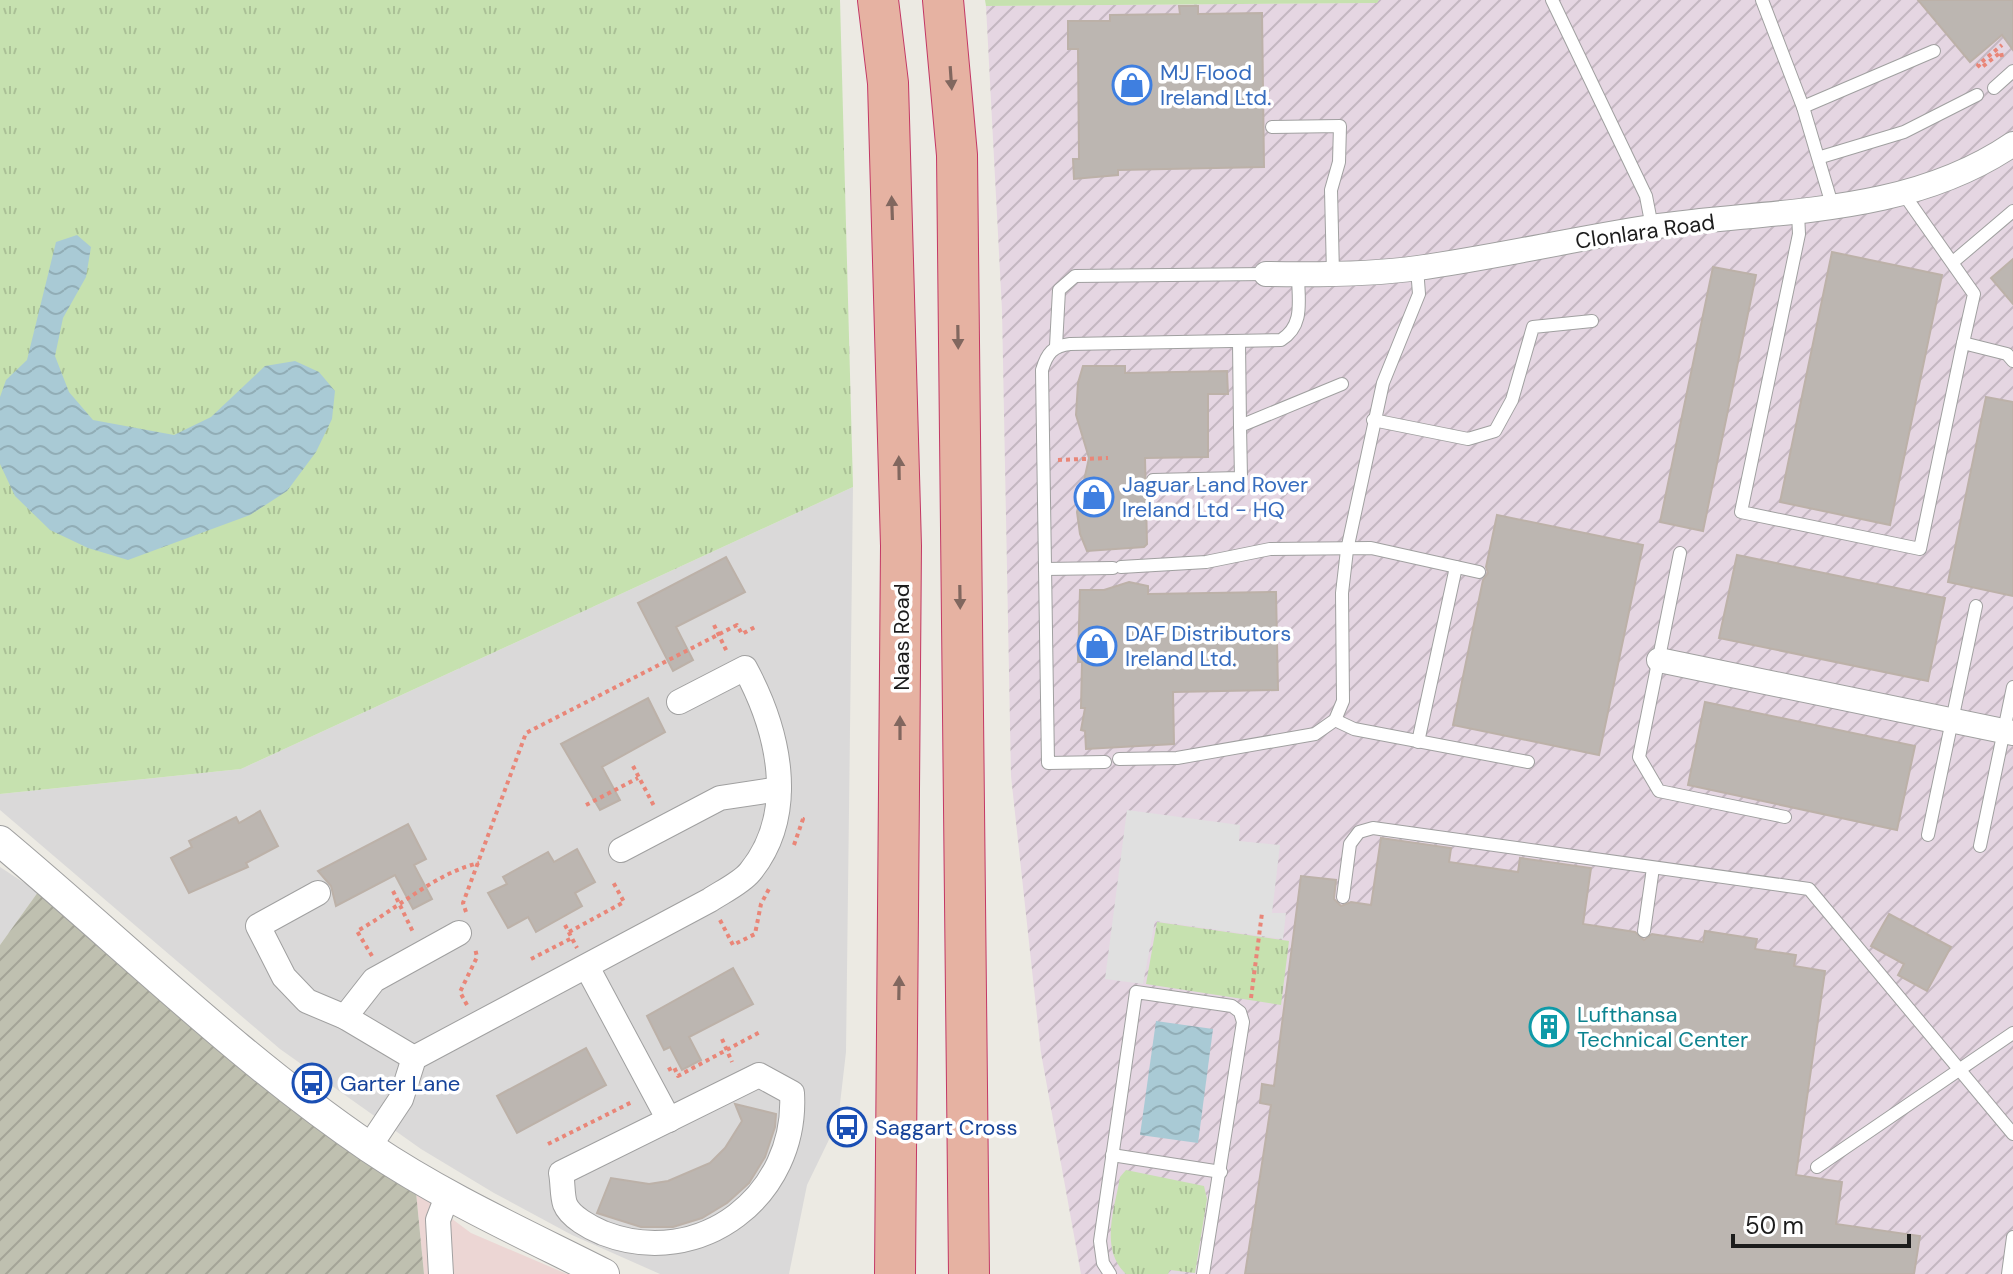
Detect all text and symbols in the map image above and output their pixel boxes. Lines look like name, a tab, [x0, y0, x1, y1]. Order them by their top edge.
place label: MJ Flood Ireland Ltd.	[1160, 58, 1271, 112]
shop icon: MJ Flood Ireland Ltd.	[1111, 64, 1153, 106]
one-way arrow	[945, 66, 958, 91]
one-way arrow	[886, 195, 899, 220]
street label: Clonlara Road	[1574, 207, 1717, 256]
one-way arrow	[952, 325, 964, 350]
one-way arrow	[893, 455, 906, 480]
place label: Jaguar Land Rover Ireland Ltd - HQ	[1122, 470, 1308, 524]
shop icon: Jaguar Land Rover Ireland Ltd - HQ	[1073, 476, 1115, 518]
street label: Naas Road	[887, 583, 916, 691]
one-way arrow	[954, 585, 967, 610]
place label: DAF Distributors Ireland Ltd.	[1125, 619, 1291, 673]
shop icon: DAF Distributors Ireland Ltd.	[1076, 625, 1118, 667]
one-way arrow	[894, 715, 906, 740]
one-way arrow	[892, 975, 905, 1000]
place label: Lufthansa Technical Center	[1577, 1000, 1748, 1054]
building icon: Lufthansa Technical Center	[1528, 1006, 1570, 1048]
bus stop icon: Garter Lane	[291, 1062, 333, 1104]
place label: Garter Lane	[340, 1069, 460, 1098]
bus stop icon: Saggart Cross	[826, 1106, 868, 1148]
place label: Saggart Cross	[875, 1113, 1018, 1142]
scale bar	[1733, 1198, 1909, 1248]
text: 50 m	[1745, 1210, 1804, 1241]

